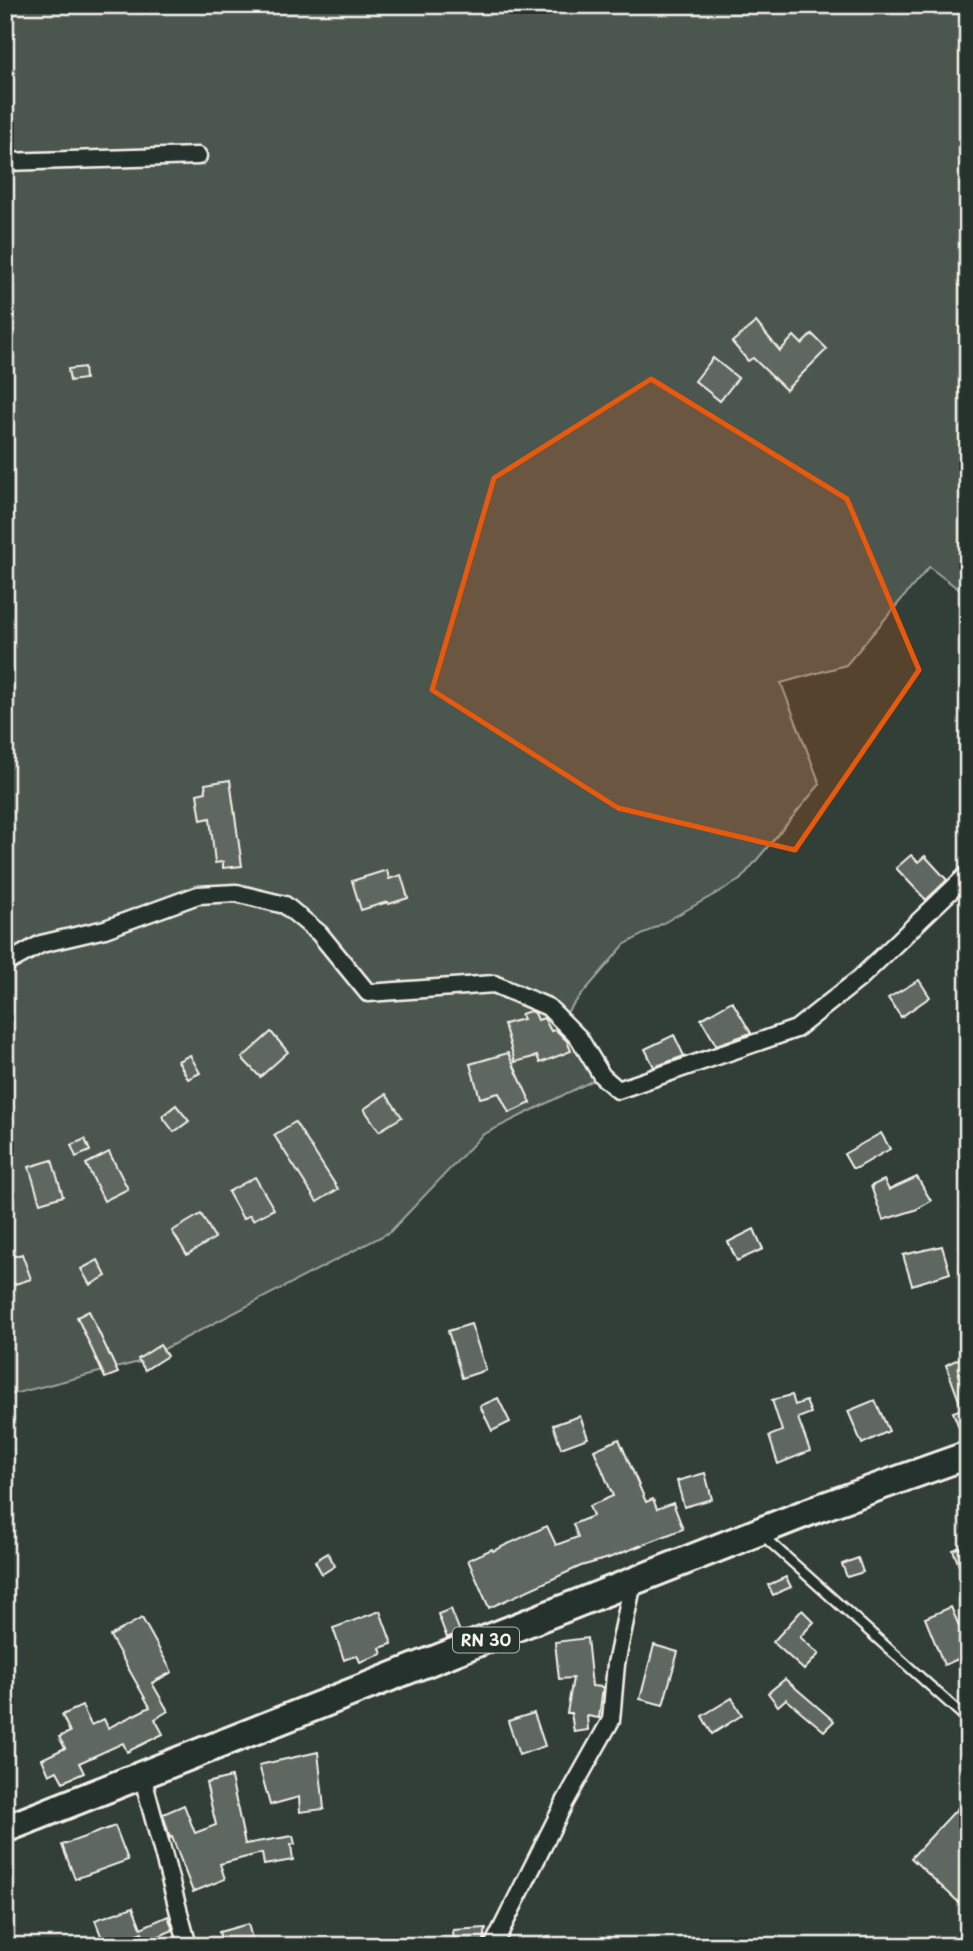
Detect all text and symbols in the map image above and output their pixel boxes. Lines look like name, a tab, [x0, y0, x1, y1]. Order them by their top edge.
road number: RN 30	[453, 1628, 519, 1652]

